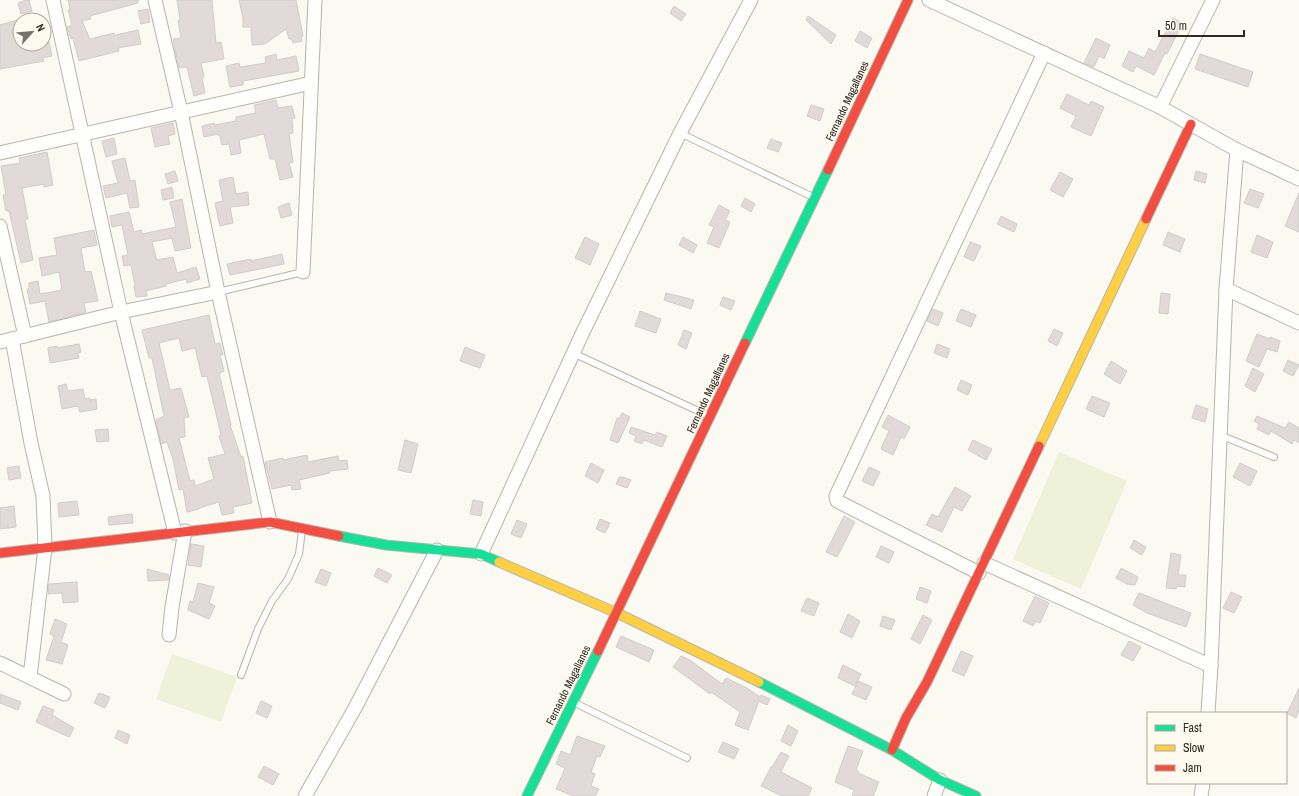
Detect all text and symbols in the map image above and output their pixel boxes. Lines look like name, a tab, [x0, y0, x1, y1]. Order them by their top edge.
north arrow	[12, 12, 52, 52]
scale bar	[1159, 12, 1244, 38]
text: 50 m	[1165, 18, 1187, 34]
text: N	[33, 21, 49, 34]
street label: Fernando Magallanes	[822, 58, 872, 143]
street label: Fernando Magallanes	[683, 350, 733, 435]
street label: Fernando Magallanes	[543, 642, 594, 727]
legend	[1147, 712, 1287, 784]
text: Fast	[1183, 720, 1202, 736]
text: Slow	[1183, 740, 1205, 756]
text: Jam	[1183, 760, 1202, 776]

